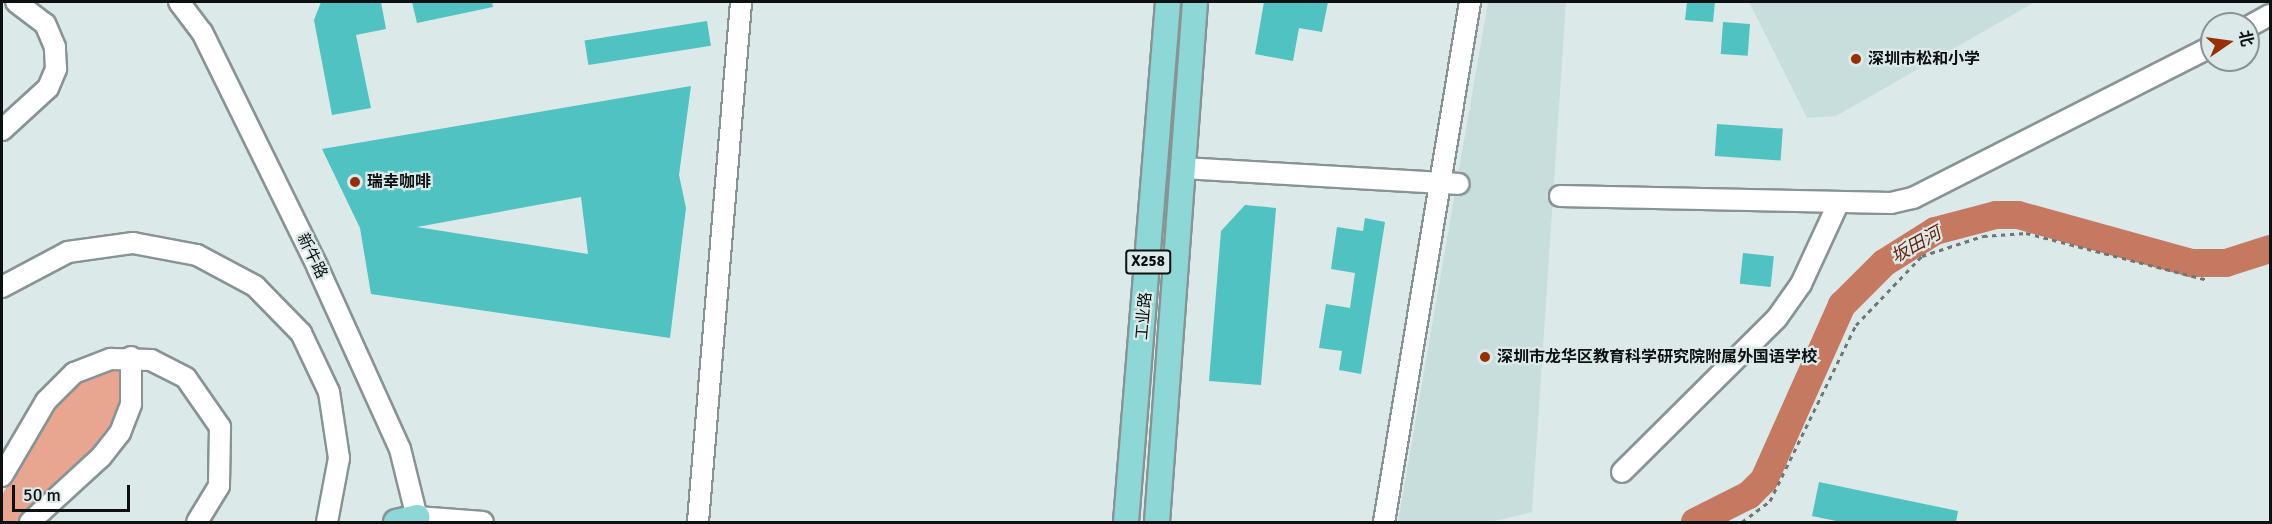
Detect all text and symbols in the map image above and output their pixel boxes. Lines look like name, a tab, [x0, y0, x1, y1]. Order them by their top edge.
north arrow	[2200, 12, 2260, 72]
text: 北	[2234, 28, 2257, 48]
place label: 深圳市松和小学	[1868, 49, 1980, 69]
marker: 深圳市松和小学	[1849, 52, 1863, 66]
place label: 瑞幸咖啡	[367, 172, 431, 192]
marker: 瑞幸咖啡	[348, 175, 362, 189]
water label: 坂田河	[1887, 222, 1945, 268]
street label: 新牛路	[293, 230, 331, 282]
road number: X258	[1124, 250, 1172, 274]
street label: 工业路	[1132, 291, 1156, 341]
place label: 深圳市龙华区教育科学研究院附属外国语学校	[1497, 347, 1817, 367]
marker: 深圳市龙华区教育科学研究院附属外国语学校	[1478, 350, 1492, 364]
scale bar	[15, 473, 134, 511]
text: 50 m	[23, 484, 61, 506]

